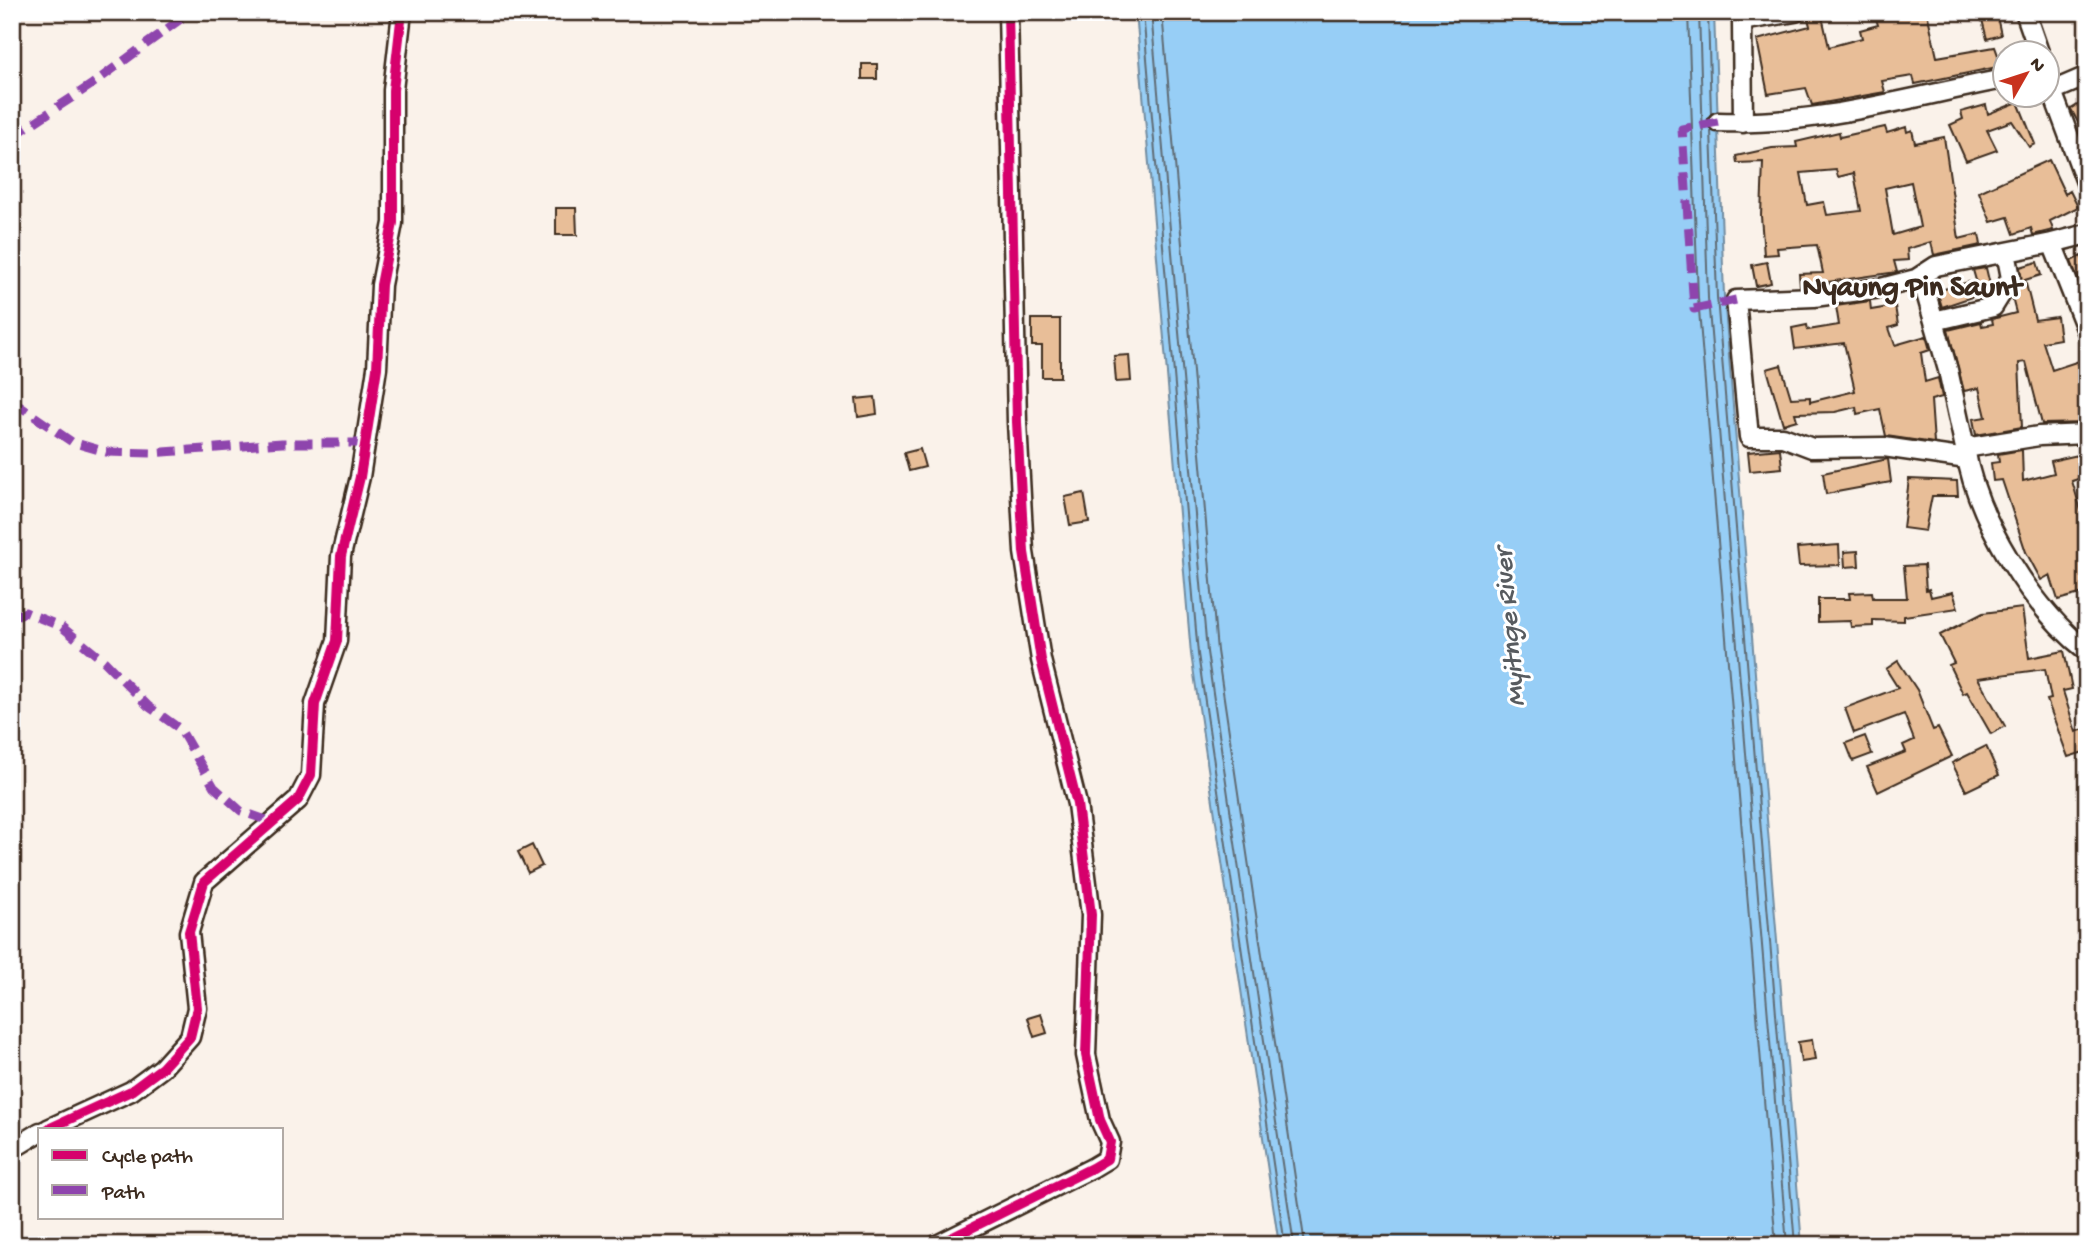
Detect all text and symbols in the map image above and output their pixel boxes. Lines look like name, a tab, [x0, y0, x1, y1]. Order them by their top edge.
north arrow	[1990, 38, 2060, 108]
text: N	[2024, 53, 2049, 78]
district label: Nyaung Pin Saunt	[1802, 272, 2024, 307]
water label: Myitnge River	[1488, 542, 1535, 708]
legend	[38, 1128, 284, 1218]
text: Cycle path	[102, 1146, 193, 1171]
text: Path	[101, 1182, 145, 1207]

